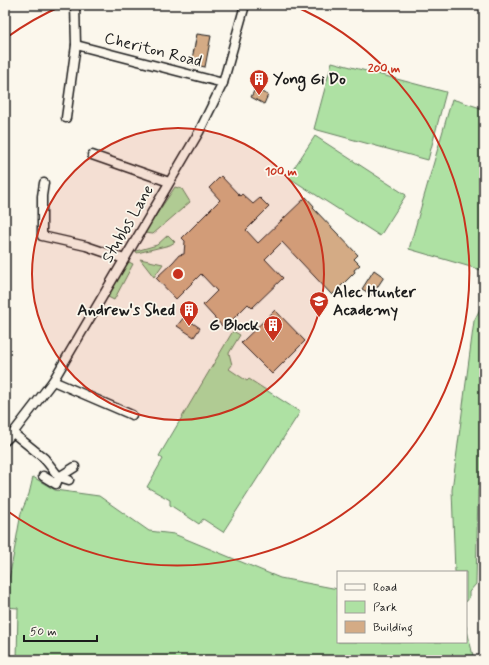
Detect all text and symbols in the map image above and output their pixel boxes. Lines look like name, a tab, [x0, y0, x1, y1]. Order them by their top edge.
street label: Cheriton Road	[102, 28, 204, 72]
text: 200 m	[368, 61, 401, 77]
building icon: Yong Gi Do	[248, 68, 270, 96]
place label: Yong Gi Do	[273, 69, 346, 92]
text: 100 m	[265, 164, 298, 180]
street label: Stubbs Lane	[97, 181, 159, 267]
centre of rings	[171, 267, 185, 281]
place label: Alec Hunter Academy	[333, 282, 416, 321]
school or university icon: Alec Hunter Academy	[308, 290, 330, 318]
building icon: Andrew's Shed	[178, 299, 200, 327]
place label: Andrew's Shed	[77, 300, 175, 321]
building icon: G Block	[262, 314, 284, 342]
place label: G Block	[209, 315, 260, 336]
legend	[337, 571, 467, 643]
text: Road	[373, 580, 397, 596]
text: Park	[373, 600, 397, 616]
scale bar	[24, 617, 97, 643]
text: Building	[373, 620, 413, 637]
text: 50 m	[30, 624, 57, 640]

